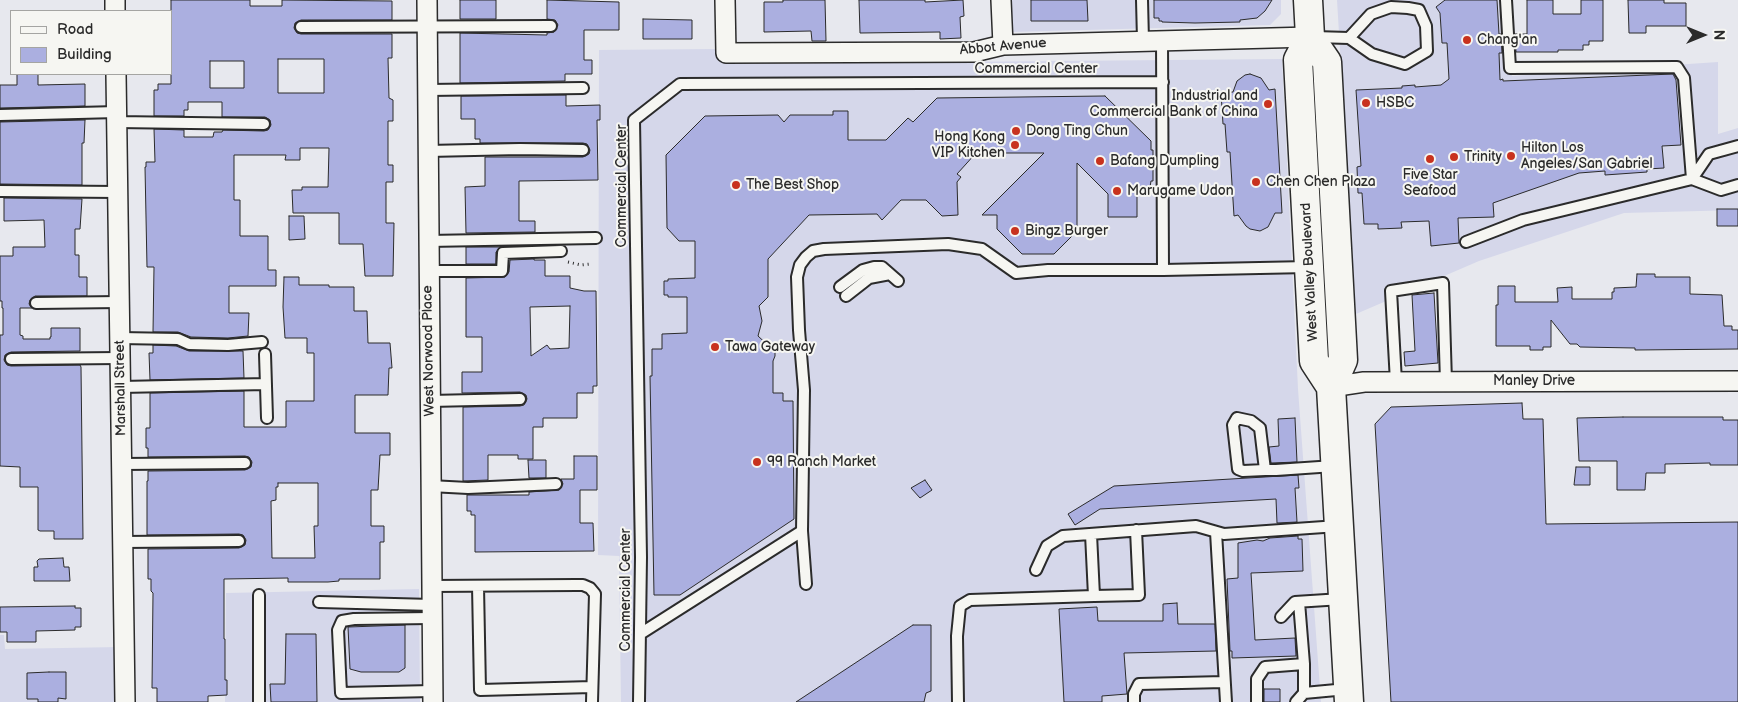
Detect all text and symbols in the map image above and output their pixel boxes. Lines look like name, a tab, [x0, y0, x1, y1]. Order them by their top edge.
legend	[10, 10, 172, 75]
north arrow	[1678, 10, 1728, 60]
text: Road	[57, 20, 93, 39]
text: N	[1710, 30, 1727, 40]
place label: Chang'an	[1477, 32, 1537, 48]
marker: Chang'an	[1461, 34, 1473, 46]
street label: Abbot Avenue	[959, 35, 1047, 59]
text: Building	[57, 45, 112, 64]
street label: Commercial Center	[974, 61, 1098, 77]
place label: Industrial and Commercial Bank of China	[1089, 88, 1258, 120]
place label: HSBC	[1376, 95, 1414, 111]
marker: HSBC	[1360, 97, 1372, 109]
marker: Industrial and Commercial Bank of China	[1262, 98, 1274, 110]
place label: Dong Ting Chun	[1026, 123, 1128, 139]
street label: Commercial Center	[614, 124, 630, 248]
marker: Dong Ting Chun	[1010, 125, 1022, 137]
place label: Hong Kong VIP Kitchen	[932, 129, 1005, 162]
marker: Hong Kong VIP Kitchen	[1009, 139, 1021, 151]
place label: Hilton Los Angeles/San Gabriel	[1521, 140, 1653, 172]
place label: Trinity	[1464, 149, 1502, 165]
marker: Hilton Los Angeles/San Gabriel	[1505, 150, 1517, 162]
marker: Trinity	[1448, 151, 1460, 163]
place label: Bafang Dumpling	[1110, 153, 1219, 169]
marker: Five Star Seafood	[1424, 153, 1436, 165]
marker: Bafang Dumpling	[1094, 155, 1106, 167]
place label: Five Star Seafood	[1402, 167, 1458, 200]
place label: Chen Chen Plaza	[1266, 174, 1376, 190]
marker: Chen Chen Plaza	[1250, 176, 1262, 188]
place label: The Best Shop	[746, 177, 839, 193]
marker: The Best Shop	[730, 179, 742, 191]
place label: Marugame Udon	[1127, 183, 1234, 199]
marker: Marugame Udon	[1111, 185, 1123, 197]
street label: West Valley Boulevard	[1298, 202, 1322, 342]
place label: Bingz Burger	[1025, 223, 1108, 239]
marker: Bingz Burger	[1009, 225, 1021, 237]
street label: West Norwood Place	[419, 285, 439, 417]
place label: Tawa Gateway	[725, 339, 815, 355]
street label: Marshall Street	[112, 340, 130, 436]
marker: Tawa Gateway	[709, 341, 721, 353]
street label: Manley Drive	[1493, 373, 1575, 389]
place label: 99 Ranch Market	[767, 454, 876, 470]
marker: 99 Ranch Market	[751, 456, 763, 468]
street label: Commercial Center	[618, 528, 634, 652]

